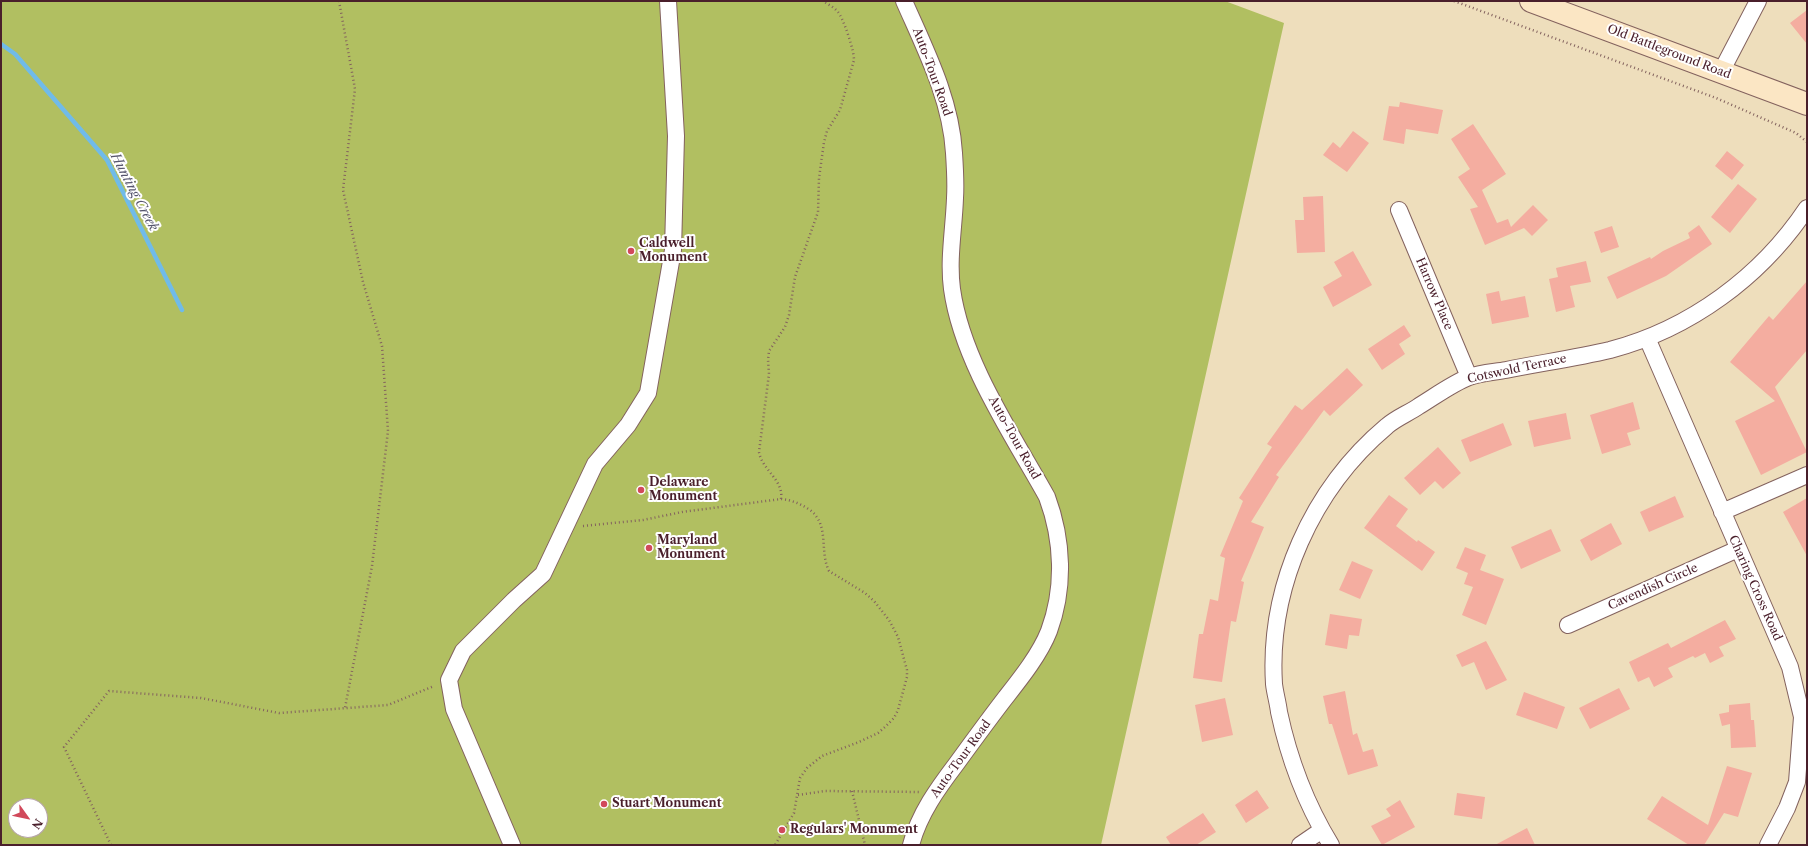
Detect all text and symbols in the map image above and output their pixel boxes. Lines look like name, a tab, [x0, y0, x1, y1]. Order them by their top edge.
street label: Old Battleground Road	[1605, 22, 1733, 82]
street label: Auto-Tour Road	[909, 26, 955, 118]
water label: Hunting Creek	[107, 150, 161, 234]
place label: Caldwell Monument	[639, 237, 707, 265]
marker: Caldwell Monument	[626, 246, 636, 256]
street label: Harrow Place	[1412, 256, 1456, 332]
street label: Cotswold Terrace	[1466, 351, 1568, 387]
street label: Auto-Tour Road	[985, 394, 1043, 482]
place label: Delaware Monument	[649, 476, 717, 504]
marker: Delaware Monument	[636, 485, 646, 495]
street label: Charing Cross Road	[1725, 533, 1785, 643]
place label: Maryland Monument	[657, 534, 725, 562]
marker: Maryland Monument	[644, 543, 654, 553]
street label: Cavendish Circle	[1606, 561, 1700, 613]
street label: Auto-Tour Road	[928, 717, 994, 801]
place label: Stuart Monument	[612, 797, 721, 811]
north arrow	[8, 798, 48, 838]
marker: Stuart Monument	[599, 799, 609, 809]
text: N	[29, 816, 46, 832]
place label: Regulars' Monument	[790, 823, 918, 837]
marker: Regulars' Monument	[777, 825, 787, 835]

